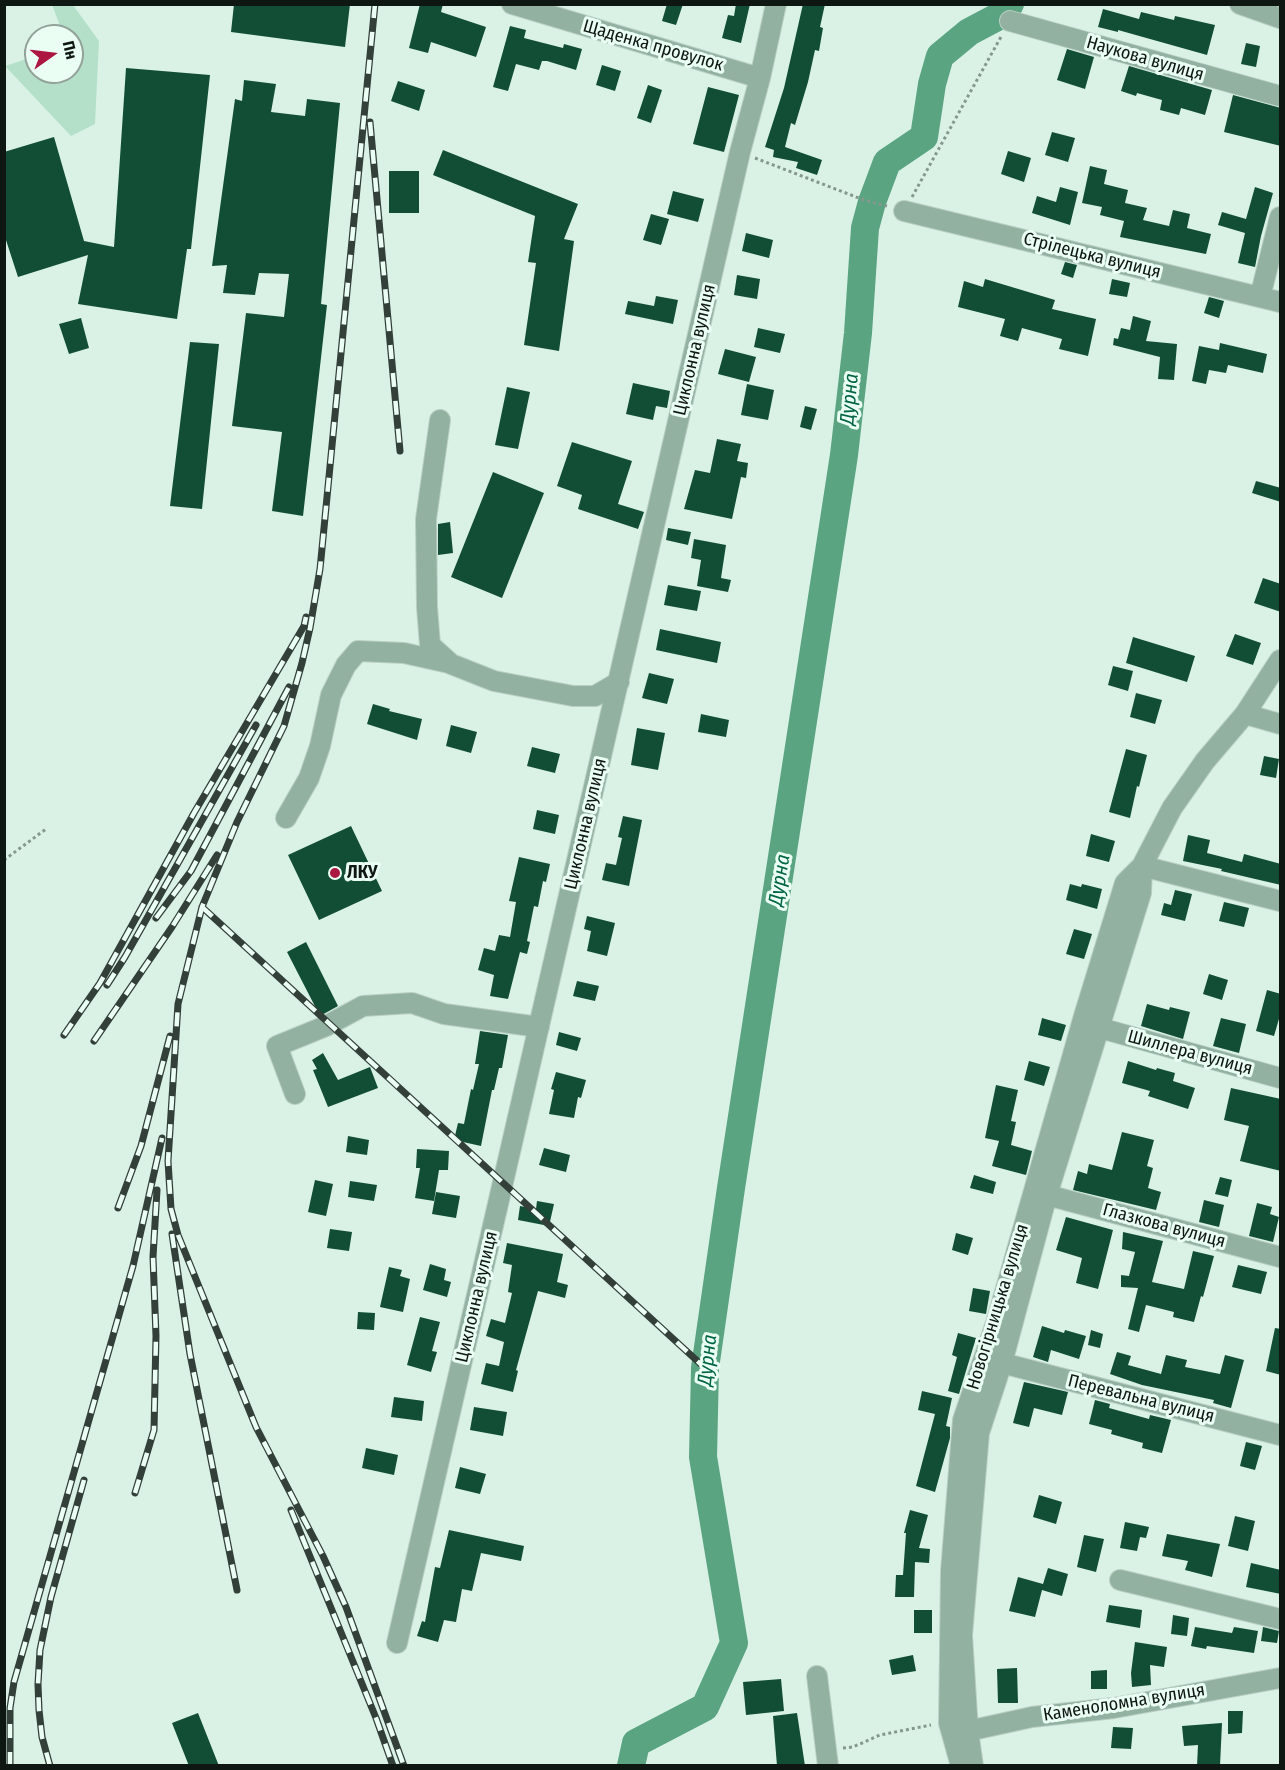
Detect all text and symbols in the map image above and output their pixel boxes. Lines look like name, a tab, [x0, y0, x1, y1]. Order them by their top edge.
street label: Щаденка провулок	[580, 16, 726, 76]
north arrow	[24, 24, 84, 84]
street label: Наукова вулиця	[1084, 32, 1206, 86]
text: Пн	[59, 39, 81, 61]
street label: Стрілецька вулиця	[1021, 228, 1163, 284]
street label: Циклонна вулиця	[669, 282, 721, 418]
water label: Дурна	[836, 372, 864, 426]
street label: Циклонна вулиця	[560, 756, 612, 892]
water label: Дурна	[764, 853, 796, 907]
place label: ЛКУ	[347, 862, 377, 884]
marker: ЛКУ	[328, 866, 342, 880]
street label: Шиллера вулиця	[1125, 1026, 1255, 1080]
street label: Глазкова вулиця	[1100, 1199, 1228, 1253]
street label: Новогірницька вулиця	[962, 1221, 1034, 1393]
street label: Циклонна вулиця	[451, 1229, 503, 1365]
water label: Дурна	[693, 1333, 723, 1387]
street label: Перевальна вулиця	[1066, 1370, 1216, 1428]
street label: Каменоломна вулиця	[1042, 1680, 1206, 1726]

